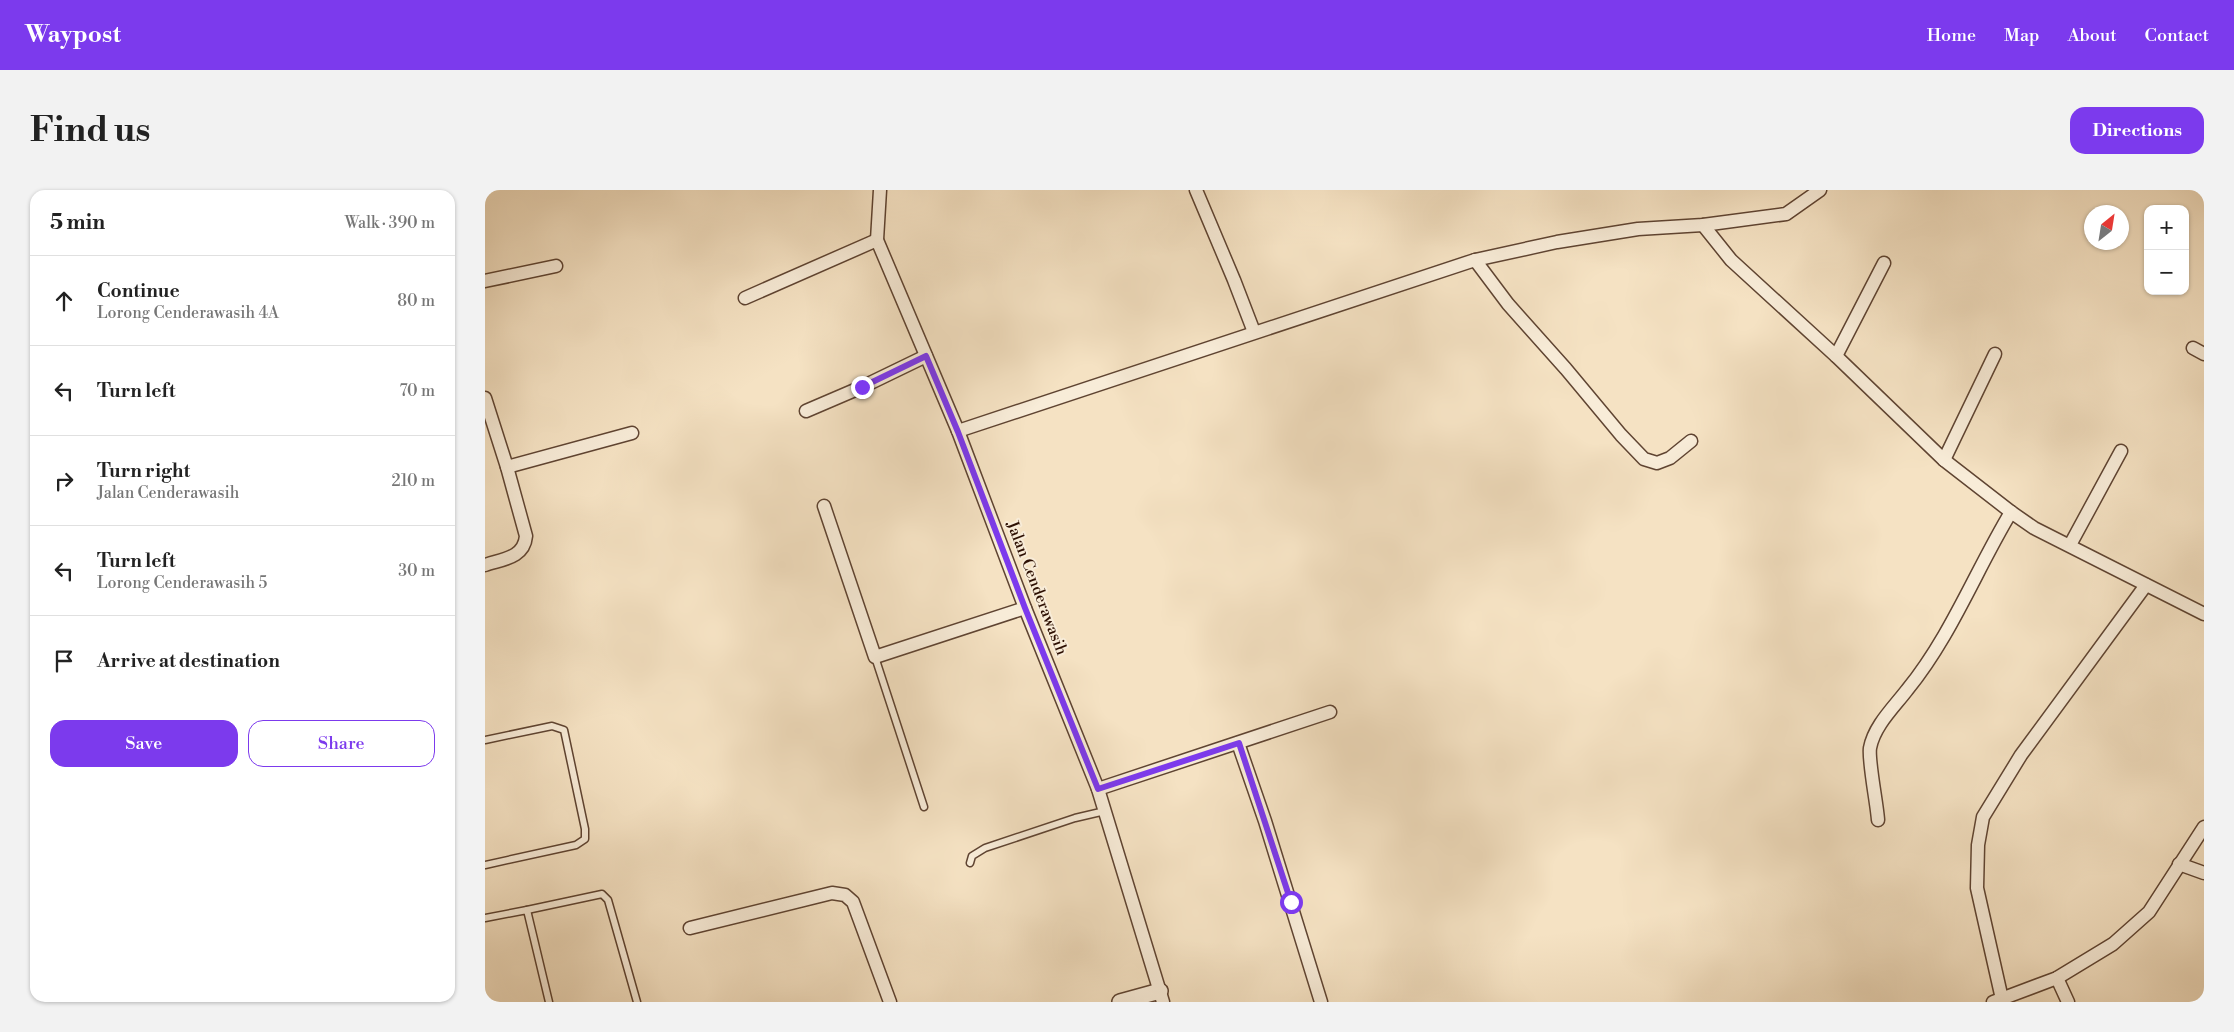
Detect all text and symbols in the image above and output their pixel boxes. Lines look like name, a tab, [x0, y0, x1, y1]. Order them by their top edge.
text: Waypost	[25, 20, 121, 50]
text: Home	[1927, 24, 1976, 47]
text: Map	[2004, 24, 2040, 47]
text: About	[2068, 24, 2117, 47]
text: Contact	[2145, 24, 2209, 47]
button: Directions	[2070, 107, 2204, 154]
text: Find us	[30, 109, 150, 152]
north arrow	[2084, 205, 2129, 250]
map controls	[2144, 205, 2189, 295]
button: +	[2144, 205, 2189, 250]
text: 5 min	[50, 210, 105, 236]
text: Walk · 390 m	[345, 213, 435, 233]
button: −	[2144, 250, 2189, 295]
text: Continue	[97, 279, 180, 303]
icon: ahead	[50, 287, 78, 315]
text: 80 m	[397, 291, 435, 311]
text: Lorong Cenderawasih 4A	[97, 303, 279, 323]
route end	[851, 376, 874, 399]
icon: left	[50, 377, 78, 405]
text: Turn left	[97, 379, 176, 403]
text: 70 m	[399, 381, 435, 401]
text: Turn right	[97, 459, 190, 483]
icon: right	[50, 467, 78, 495]
text: 210 m	[391, 471, 435, 491]
text: Jalan Cenderawasih	[97, 483, 239, 503]
street label: Jalan Cenderawasih	[1002, 517, 1072, 658]
text: Turn left	[97, 549, 176, 573]
icon: left	[50, 557, 78, 585]
text: 30 m	[398, 561, 435, 581]
text: Lorong Cenderawasih 5	[97, 573, 267, 593]
icon: arrive	[50, 647, 78, 675]
text: Arrive at destination	[97, 649, 280, 673]
button: Save	[50, 720, 238, 767]
button: Share	[248, 720, 435, 767]
route start	[1280, 891, 1303, 914]

